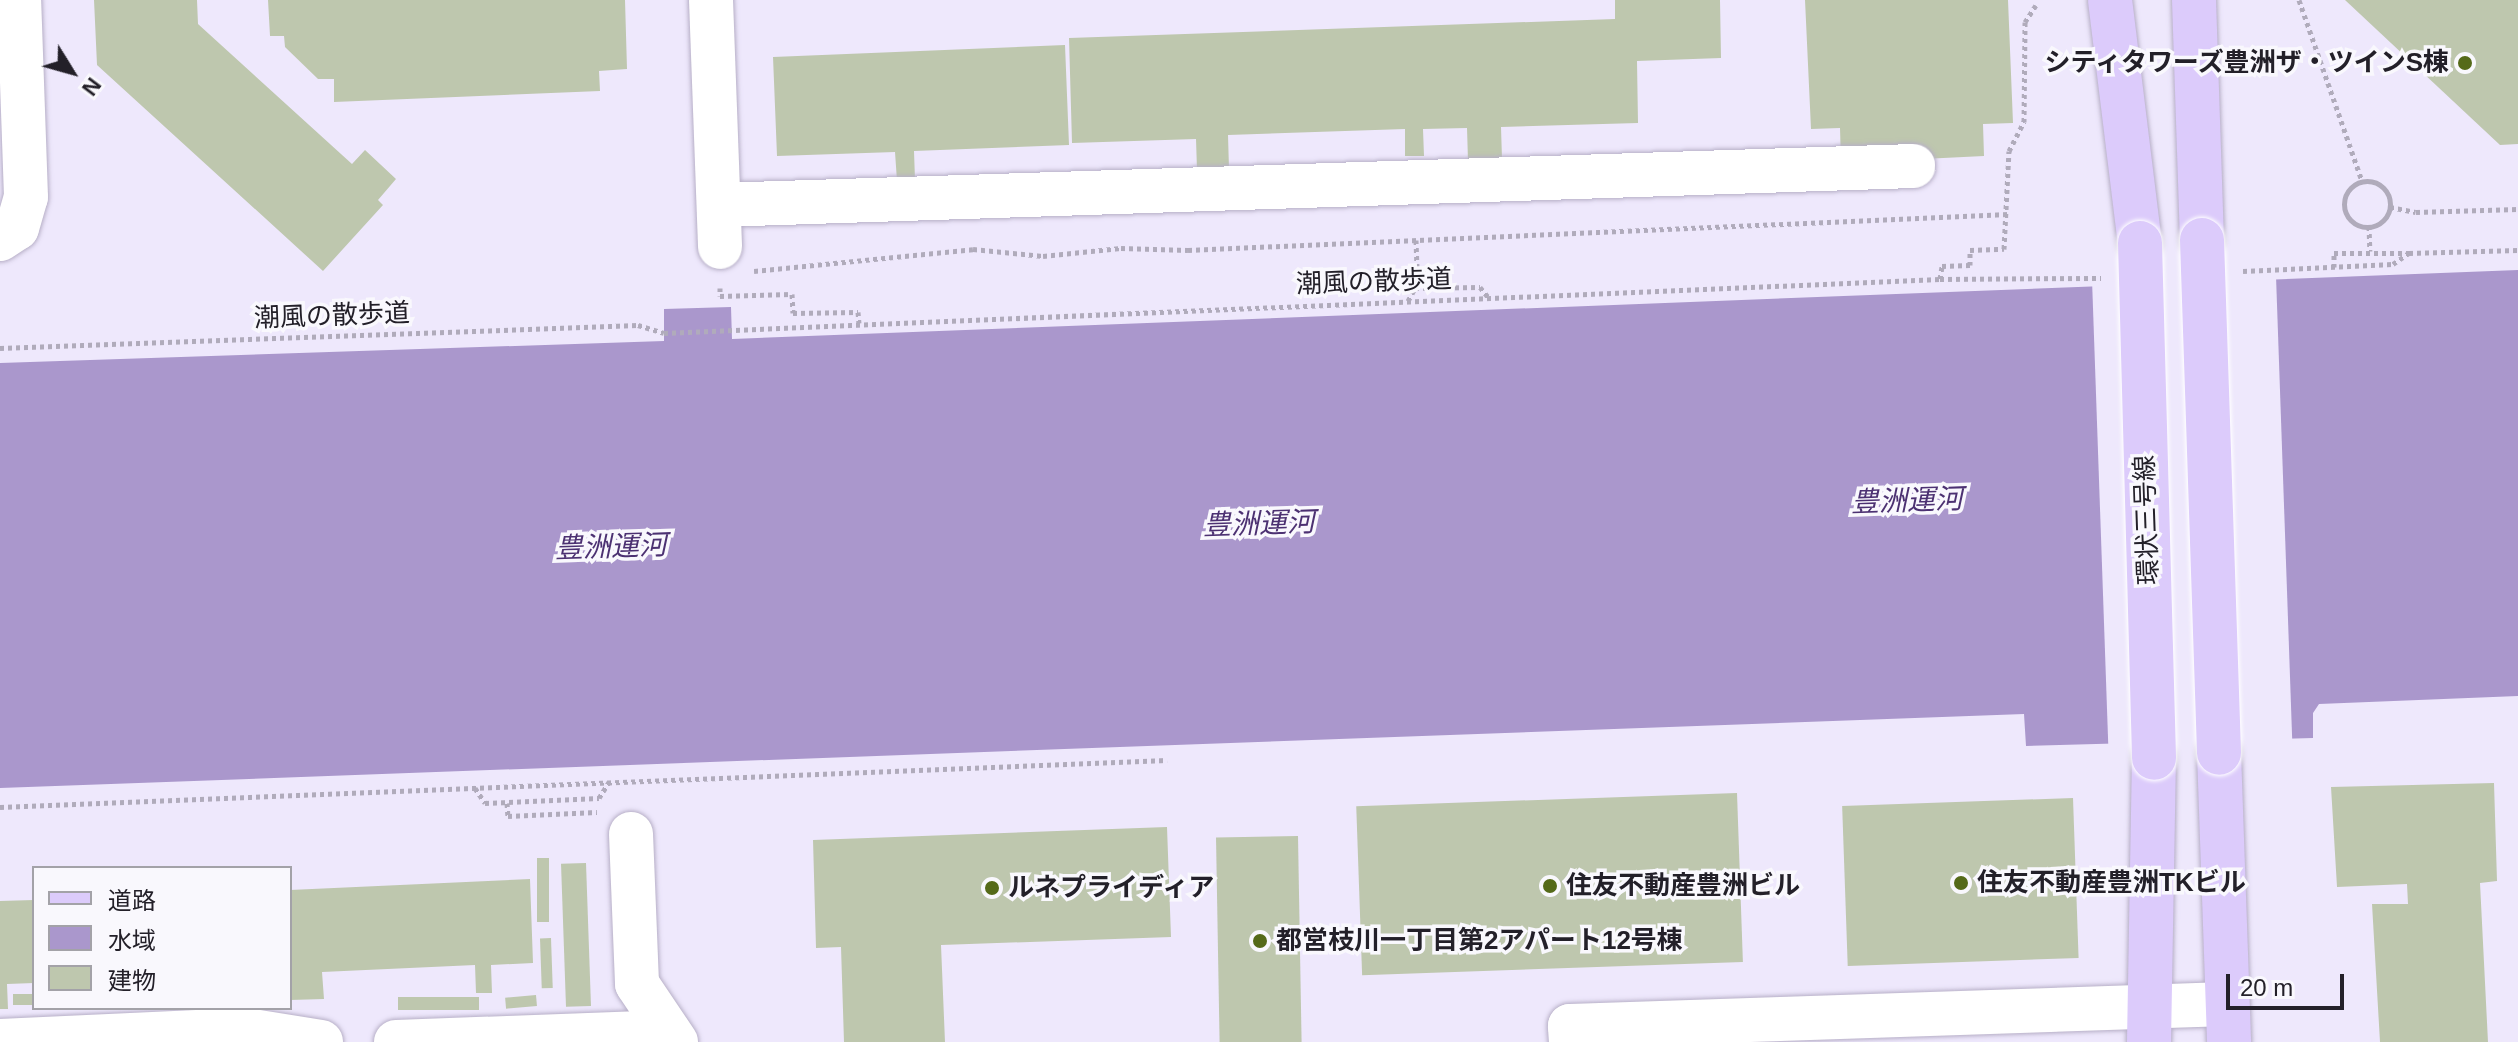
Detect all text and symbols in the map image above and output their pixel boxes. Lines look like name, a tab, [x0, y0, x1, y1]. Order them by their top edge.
north arrow	[32, 32, 112, 112]
place label: シティタワーズ豊洲ザ・ツインS棟	[2042, 47, 2449, 79]
marker: シティタワーズ豊洲ザ・ツインS棟	[2456, 54, 2474, 72]
text: N	[77, 73, 106, 101]
street label: 潮風の散歩道	[1296, 264, 1452, 300]
street label: 潮風の散歩道	[254, 298, 410, 334]
street label: 環状三号線	[2129, 454, 2165, 586]
water label: 豊洲運河	[1850, 482, 1964, 520]
water label: 豊洲運河	[1202, 505, 1316, 543]
water label: 豊洲運河	[554, 528, 668, 566]
legend	[32, 866, 292, 1010]
place label: 住友不動産豊洲TKビル	[1977, 867, 2246, 899]
place label: 住友不動産豊洲ビル	[1566, 870, 1800, 902]
place label: ルネプライディア	[1008, 872, 1216, 904]
marker: 住友不動産豊洲TKビル	[1952, 874, 1970, 892]
marker: 住友不動産豊洲ビル	[1541, 877, 1559, 895]
marker: ルネプライディア	[983, 879, 1001, 897]
text: 道路	[108, 887, 156, 914]
place label: 都営枝川一丁目第2アパート12号棟	[1276, 925, 1683, 957]
text: 水域	[108, 927, 156, 954]
marker: 都営枝川一丁目第2アパート12号棟	[1251, 932, 1269, 950]
scale bar	[2230, 958, 2348, 1008]
text: 建物	[108, 967, 156, 994]
text: 20 m	[2240, 974, 2293, 1001]

